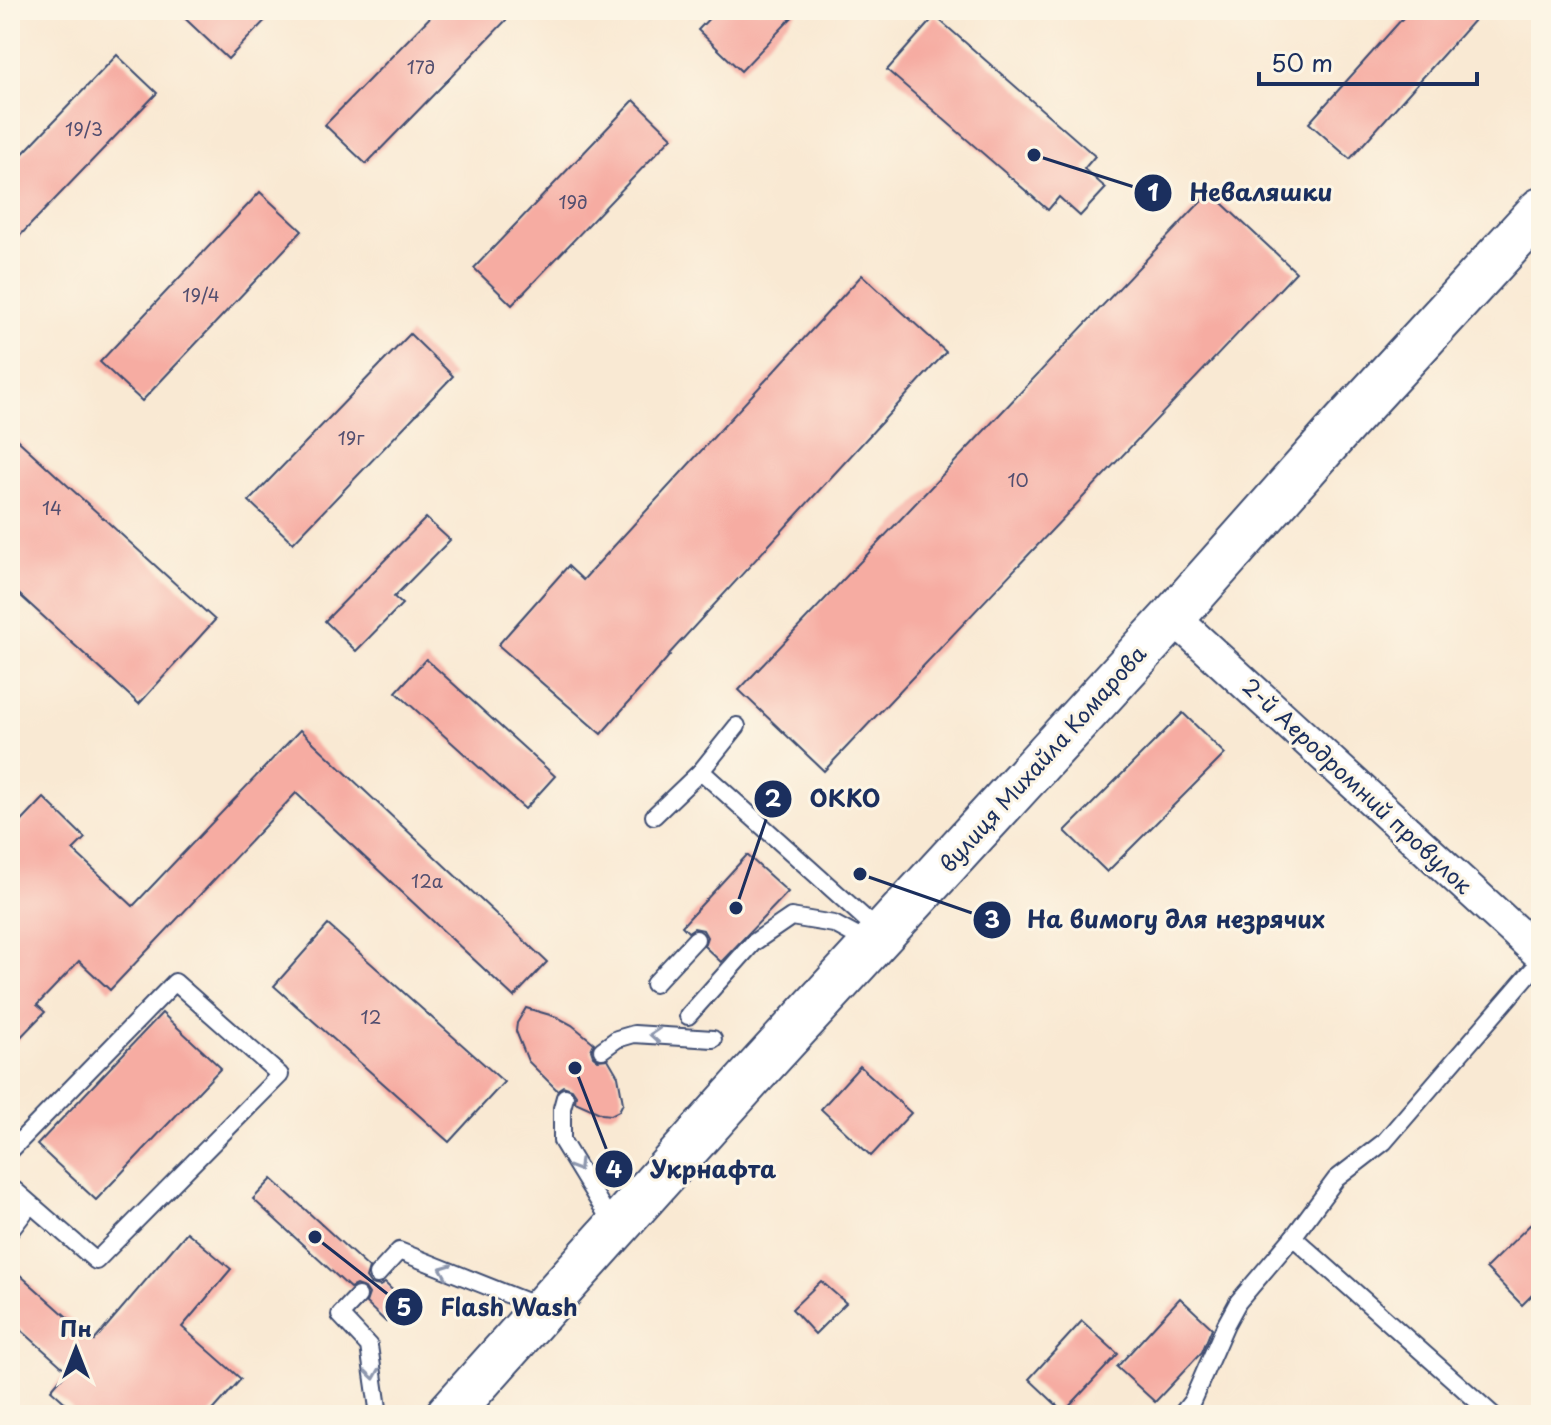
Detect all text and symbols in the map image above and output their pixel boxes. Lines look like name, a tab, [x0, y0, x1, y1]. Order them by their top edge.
scale bar	[1259, 36, 1477, 86]
text: 50 m	[1271, 44, 1333, 80]
house number: 17д	[407, 53, 435, 80]
house number: 19/3	[65, 115, 103, 142]
callout: Неваляшки	[1133, 169, 1349, 217]
text: 1	[1147, 173, 1159, 209]
text: Неваляшки	[1189, 173, 1333, 209]
house number: 19д	[558, 188, 588, 215]
house number: 19/4	[182, 281, 220, 308]
house number: 19г	[338, 424, 365, 451]
house number: 10	[1007, 466, 1029, 493]
house number: 14	[42, 494, 62, 521]
street label: вулиця Михайла Комарова	[931, 637, 1153, 879]
street label: 2-й Аеродромний провулок	[1236, 669, 1481, 901]
callout: ОККО	[753, 775, 896, 823]
text: 2	[765, 779, 782, 815]
text: ОККО	[810, 779, 880, 815]
house number: 12а	[411, 867, 444, 894]
callout: На вимогу для незрячих	[972, 896, 1340, 944]
text: 3	[984, 900, 1000, 936]
text: На вимогу для незрячих	[1027, 900, 1325, 936]
house number: 12	[361, 1003, 381, 1030]
one-way arrow	[648, 1027, 661, 1044]
callout: Укрнафта	[594, 1145, 793, 1193]
text: 4	[606, 1150, 622, 1186]
text: Укрнафта	[650, 1150, 777, 1186]
one-way arrow	[568, 1157, 583, 1172]
one-way arrow	[439, 1263, 453, 1279]
callout: Flash Wash	[384, 1283, 594, 1331]
text: 5	[396, 1288, 412, 1324]
text: Flash Wash	[440, 1288, 578, 1324]
north arrow	[36, 1309, 116, 1389]
text: Пн	[60, 1311, 92, 1344]
one-way arrow	[364, 1368, 381, 1381]

